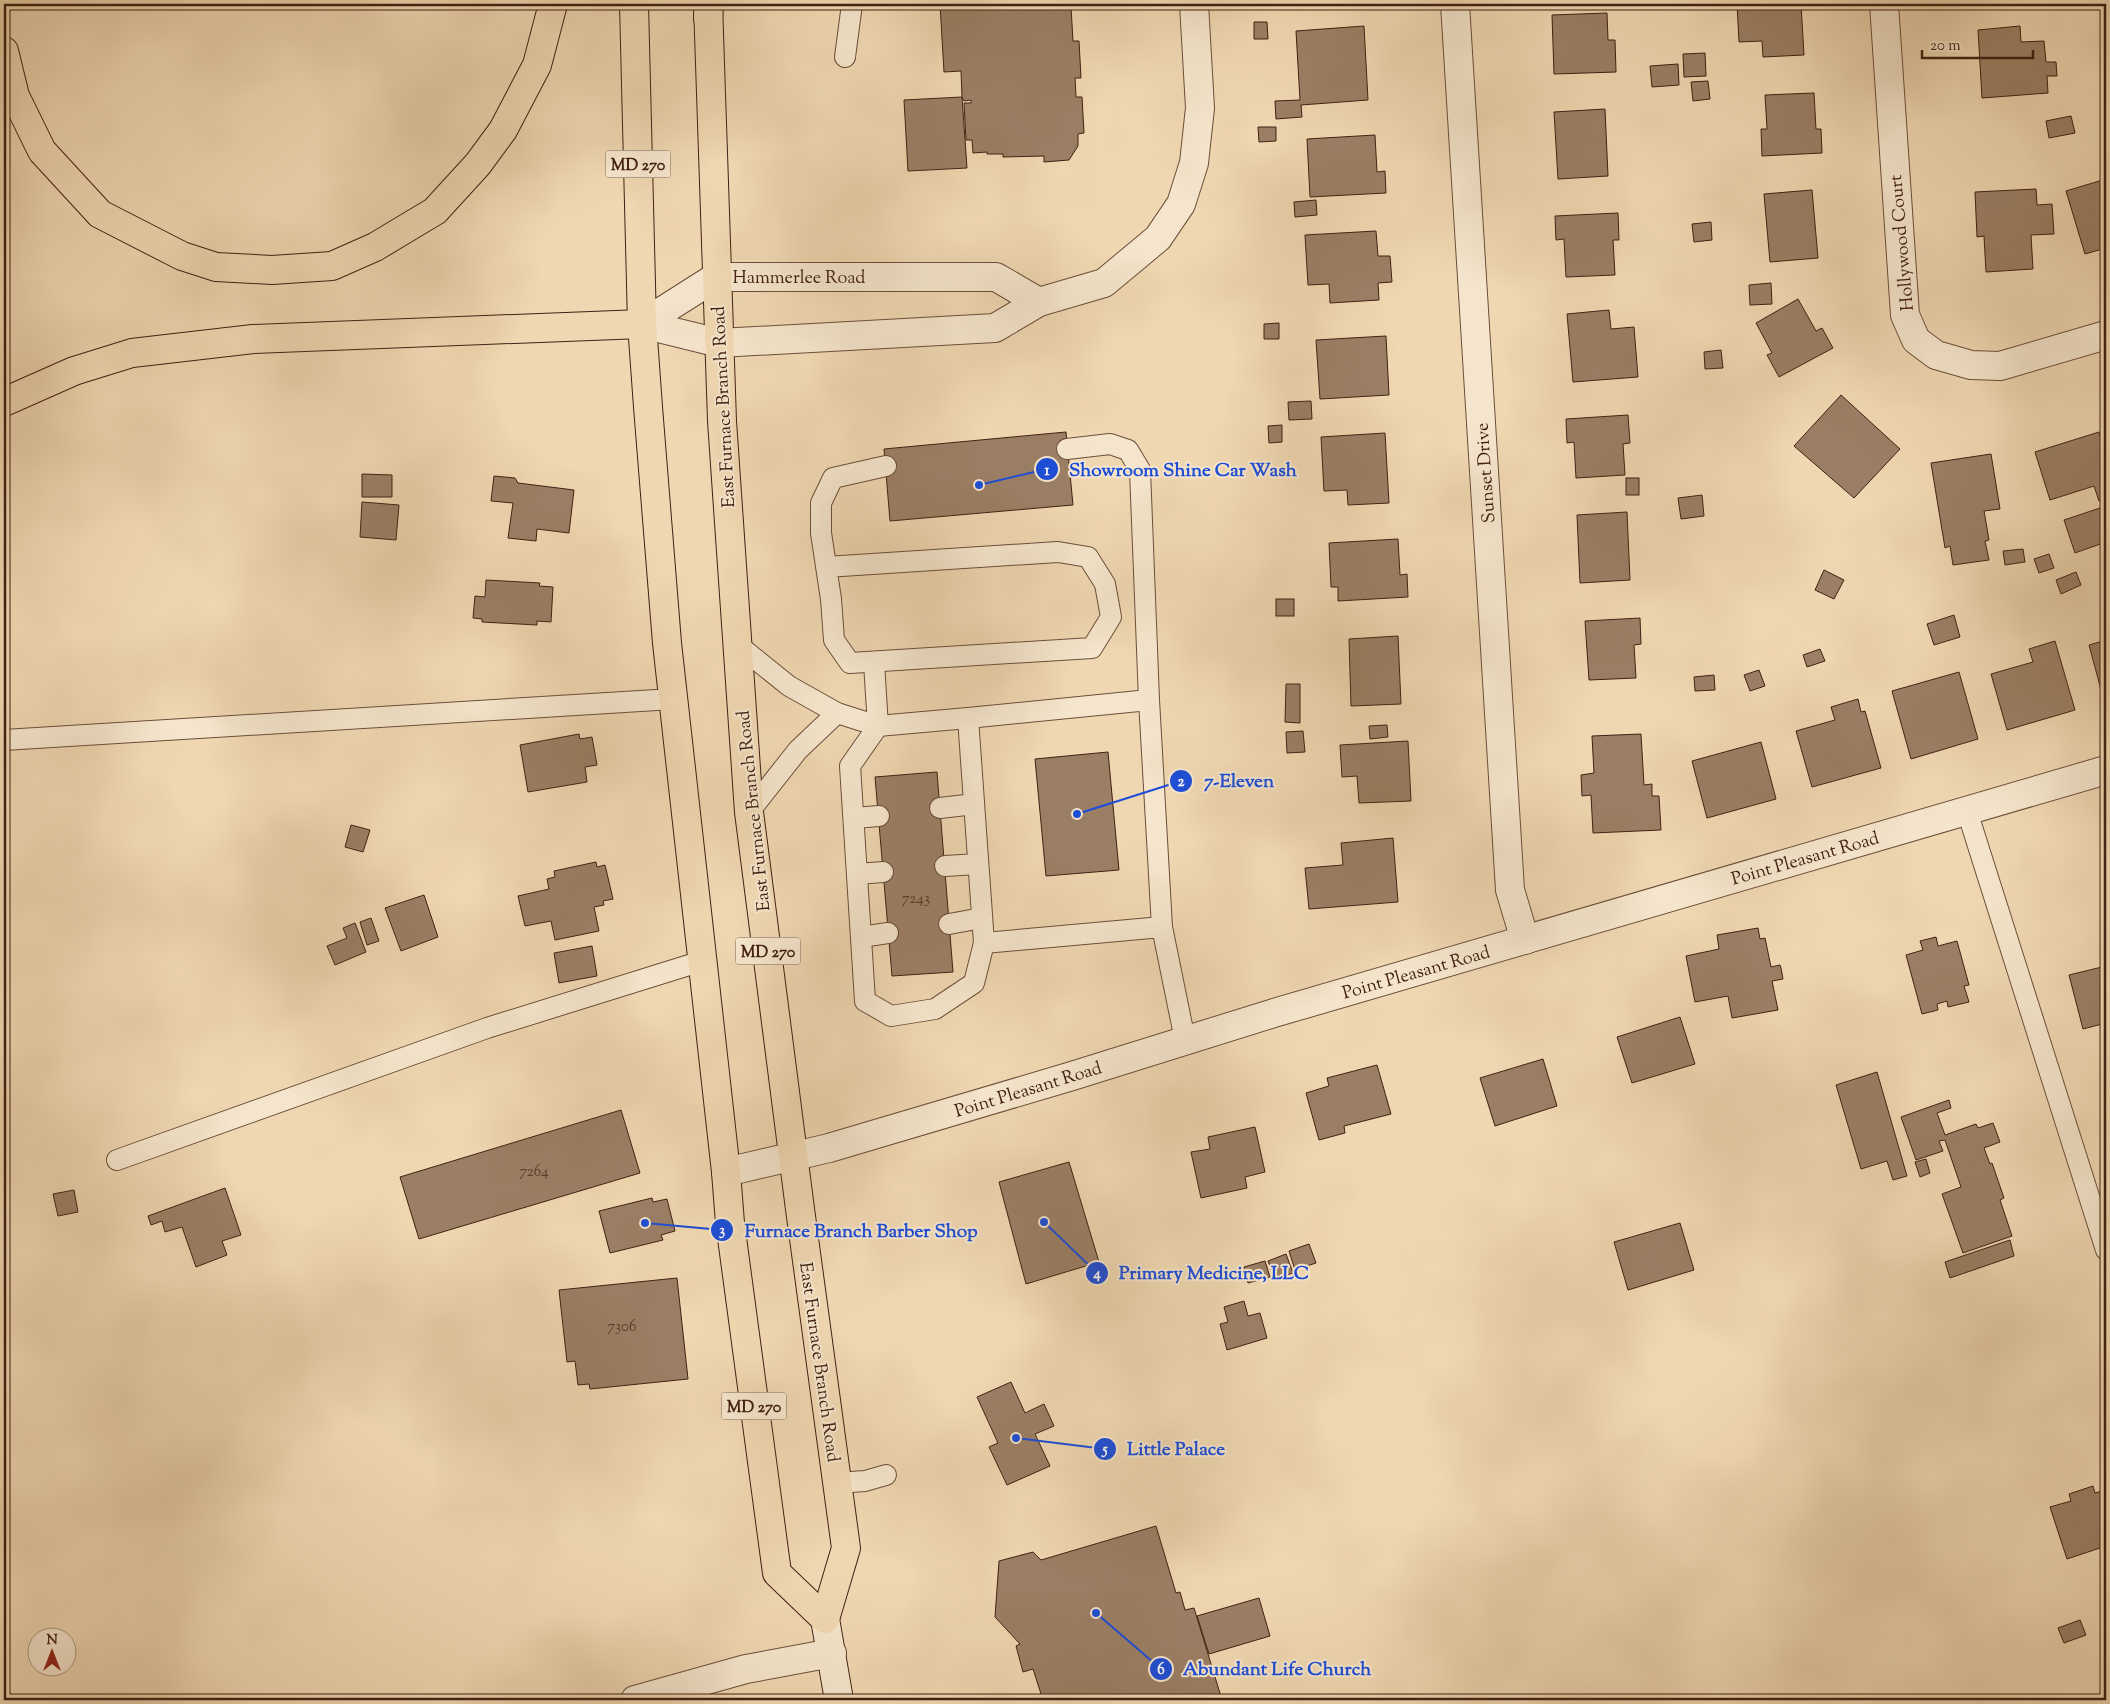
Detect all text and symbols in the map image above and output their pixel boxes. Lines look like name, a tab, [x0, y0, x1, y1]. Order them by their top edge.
scale bar	[1922, 28, 2034, 60]
text: 20 m	[1930, 36, 1961, 57]
road number: MD 270	[606, 150, 670, 178]
street label: Hollywood Court	[1884, 174, 1922, 312]
street label: Hammerlee Road	[732, 266, 866, 292]
street label: East Furnace Branch Road	[707, 305, 743, 508]
street label: Sunset Drive	[1471, 422, 1503, 524]
callout: Showroom Shine Car Wash	[1034, 452, 1307, 486]
text: Showroom Shine Car Wash	[1069, 458, 1298, 485]
text: 1	[1044, 461, 1050, 482]
street label: East Furnace Branch Road	[732, 709, 778, 913]
callout: 7-Eleven	[1169, 764, 1284, 798]
text: 7-Eleven	[1204, 769, 1275, 796]
text: 2	[1177, 772, 1185, 793]
street label: Point Pleasant Road	[1729, 826, 1883, 893]
house number: 7243	[902, 889, 930, 910]
road number: MD 270	[736, 938, 800, 964]
street label: Point Pleasant Road	[1340, 940, 1494, 1007]
street label: Point Pleasant Road	[952, 1056, 1105, 1126]
house number: 7264	[519, 1162, 549, 1183]
callout: Furnace Branch Barber Shop	[709, 1213, 987, 1247]
text: Furnace Branch Barber Shop	[745, 1219, 978, 1246]
text: 3	[719, 1221, 725, 1242]
callout: Primary Medicine, LLC	[1084, 1256, 1319, 1290]
street label: East Furnace Branch Road	[791, 1261, 845, 1464]
text: Primary Medicine, LLC	[1119, 1261, 1309, 1288]
text: 4	[1092, 1264, 1101, 1285]
house number: 7306	[608, 1317, 636, 1338]
road number: MD 270	[722, 1392, 786, 1420]
callout: Little Palace	[1092, 1432, 1236, 1466]
text: Little Palace	[1127, 1437, 1225, 1464]
text: 5	[1101, 1440, 1108, 1461]
north arrow	[28, 1626, 78, 1676]
text: N	[46, 1631, 58, 1651]
callout: Abundant Life Church	[1148, 1652, 1382, 1686]
text: Abundant Life Church	[1183, 1657, 1372, 1684]
text: 6	[1157, 1660, 1165, 1681]

